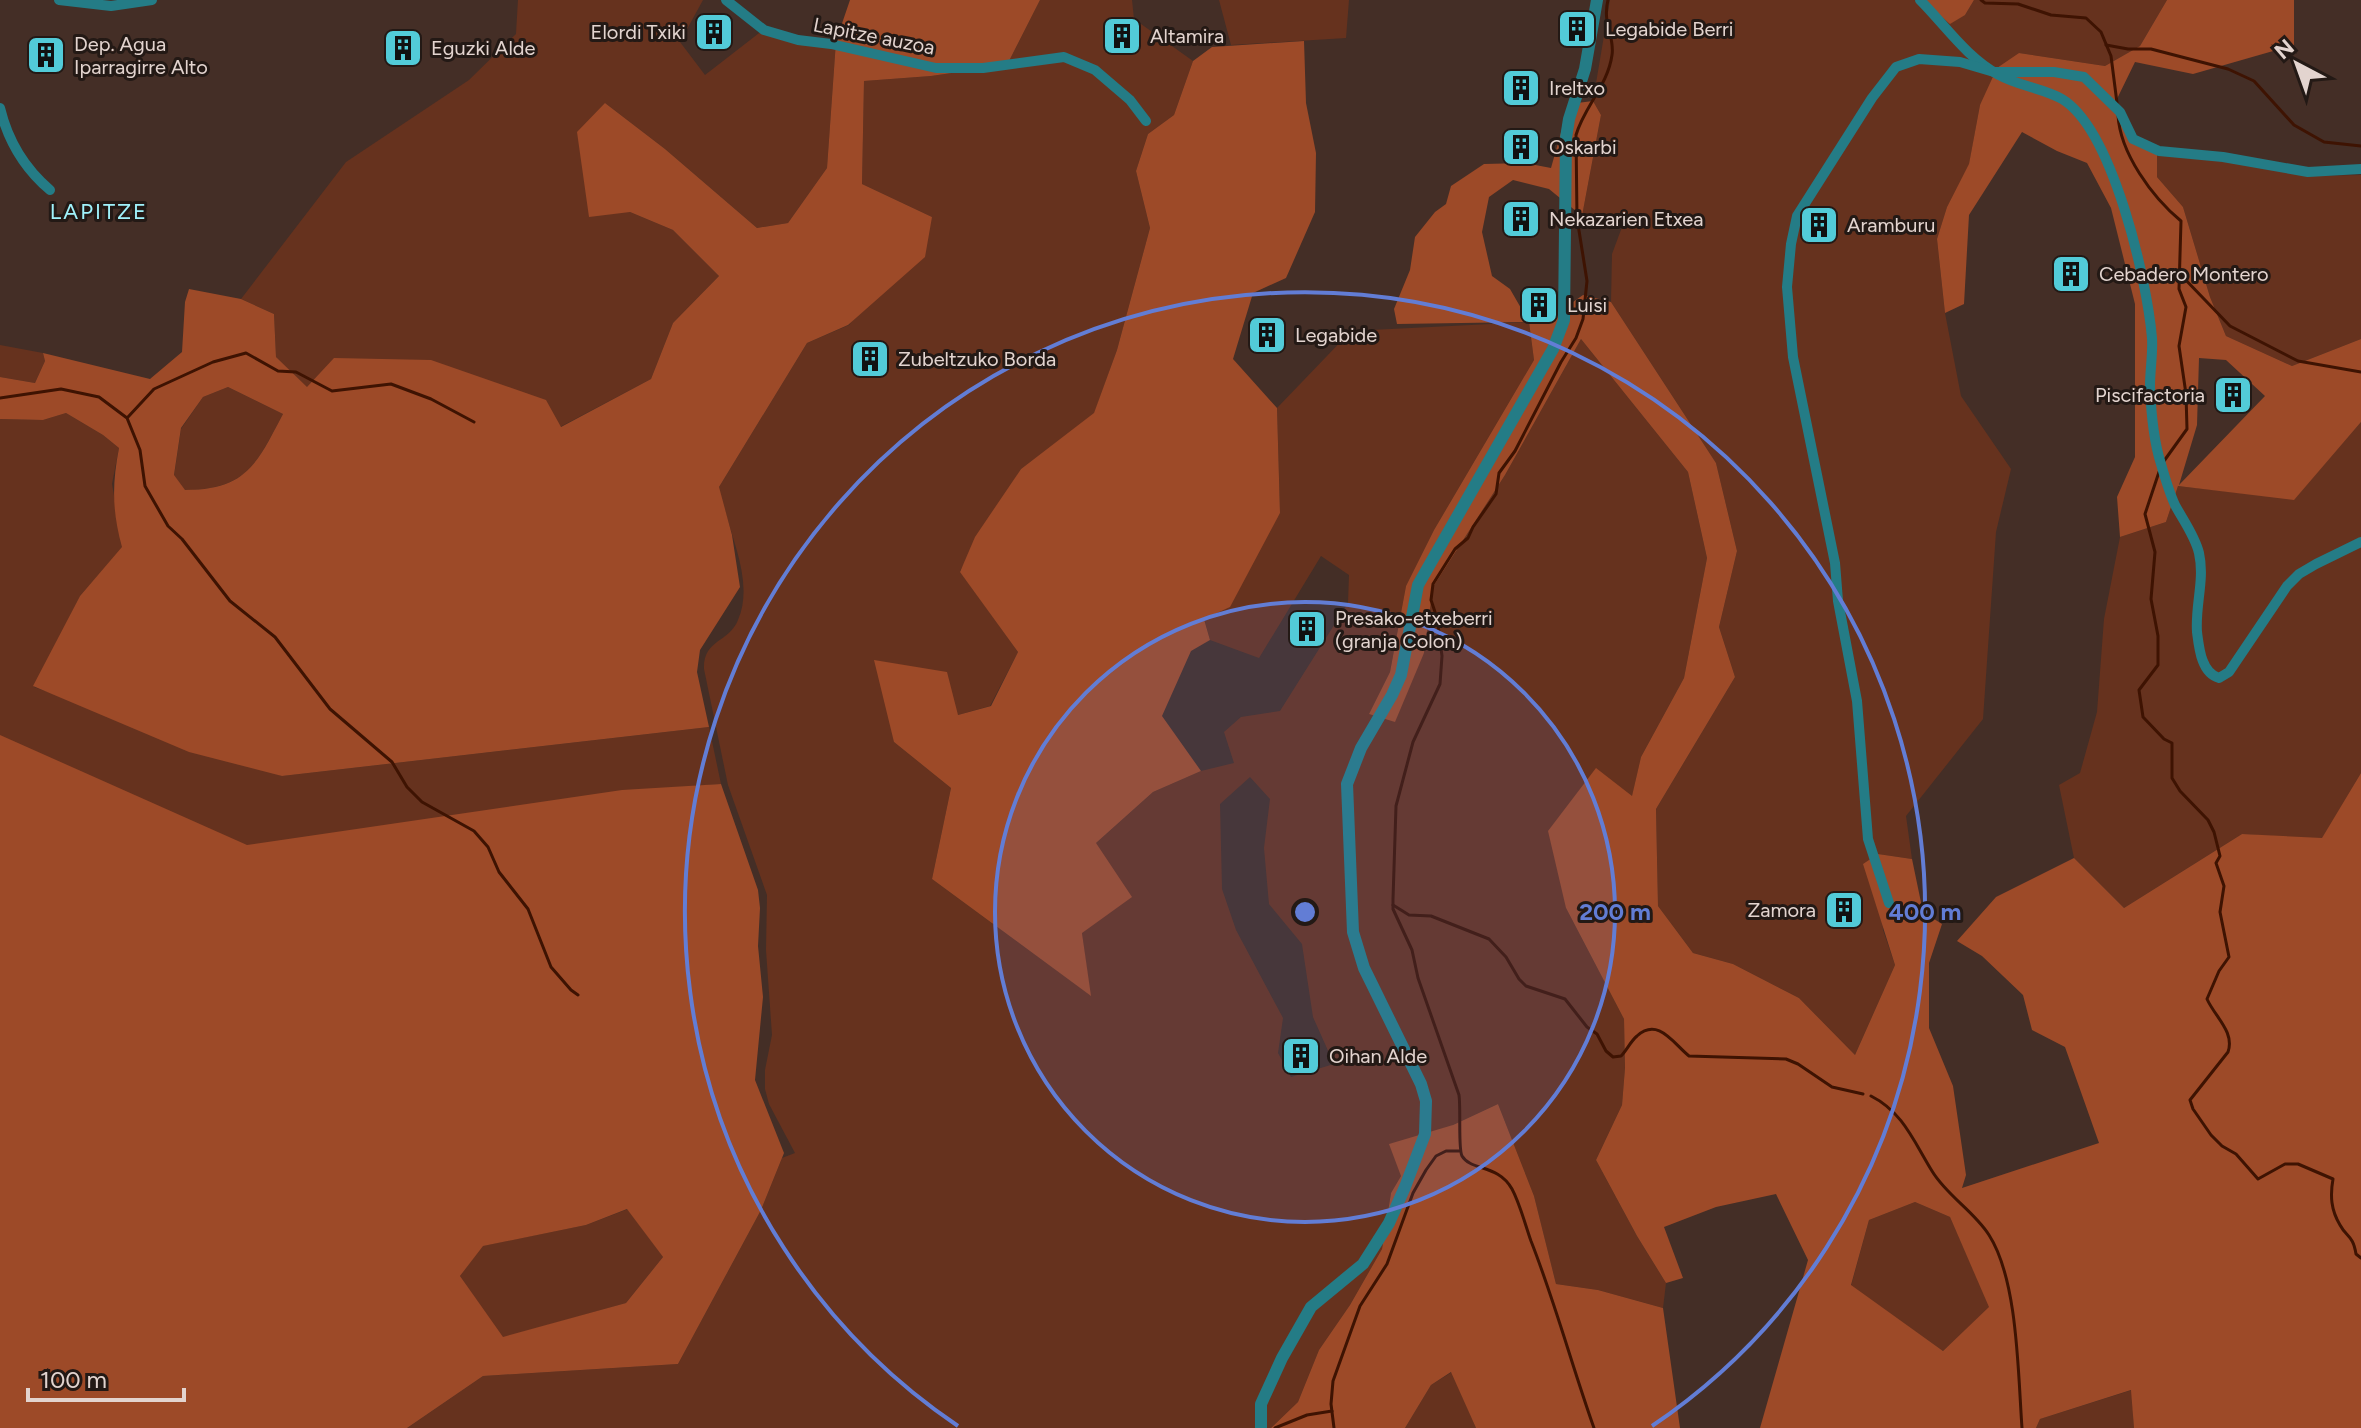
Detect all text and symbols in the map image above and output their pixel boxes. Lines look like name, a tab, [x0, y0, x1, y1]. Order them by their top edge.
building icon: Legabide Berri	[1556, 8, 1598, 50]
building icon: Elordi Txiki	[693, 11, 735, 53]
street label: Lapitze auzoa	[811, 12, 937, 60]
building icon: Altamira	[1101, 15, 1143, 57]
place label: Legabide Berri	[1605, 17, 1734, 41]
place label: Elordi Txiki	[591, 20, 686, 44]
place label: Altamira	[1150, 24, 1224, 48]
north arrow	[2257, 24, 2337, 104]
building icon: Eguzki Alde	[382, 27, 424, 69]
place label: Dep. Agua Iparragirre Alto	[74, 32, 208, 79]
building icon: Dep. Agua Iparragirre Alto	[25, 34, 67, 76]
text: N	[2269, 34, 2299, 65]
place label: Eguzki Alde	[431, 36, 535, 60]
building icon: Ireltxo	[1500, 67, 1542, 109]
place label: Ireltxo	[1549, 76, 1605, 100]
building icon: Oskarbi	[1500, 126, 1542, 168]
place label: Oskarbi	[1549, 135, 1617, 159]
district label: LAPITZE	[50, 198, 148, 225]
building icon: Nekazarien Etxea	[1500, 198, 1542, 240]
building icon: Aramburu	[1798, 204, 1840, 246]
place label: Nekazarien Etxea	[1549, 207, 1703, 231]
place label: Aramburu	[1847, 213, 1935, 237]
building icon: Cebadero Montero	[2050, 253, 2092, 295]
place label: Cebadero Montero	[2099, 262, 2269, 286]
building icon: Luisi	[1518, 284, 1560, 326]
place label: Luisi	[1567, 293, 1607, 317]
building icon: Legabide	[1246, 314, 1288, 356]
place label: Legabide	[1295, 323, 1377, 347]
building icon: Zubeltzuko Borda	[849, 338, 891, 380]
place label: Zubeltzuko Borda	[898, 347, 1056, 371]
building icon: Piscifactoria	[2212, 374, 2254, 416]
place label: Piscifactoria	[2095, 383, 2205, 407]
place label: Presako-etxeberri (granja Colon)	[1335, 606, 1493, 653]
building icon: Presako-etxeberri (granja Colon)	[1286, 608, 1328, 650]
building icon: Zamora	[1823, 889, 1865, 931]
text: 200 m	[1579, 897, 1651, 926]
text: 400 m	[1889, 897, 1961, 926]
centre of rings	[1291, 898, 1319, 926]
place label: Zamora	[1747, 898, 1816, 922]
building icon: Oihan Alde	[1280, 1035, 1322, 1077]
place label: Oihan Alde	[1329, 1044, 1427, 1068]
scale bar	[28, 1352, 184, 1402]
text: 100 m	[40, 1365, 107, 1394]

